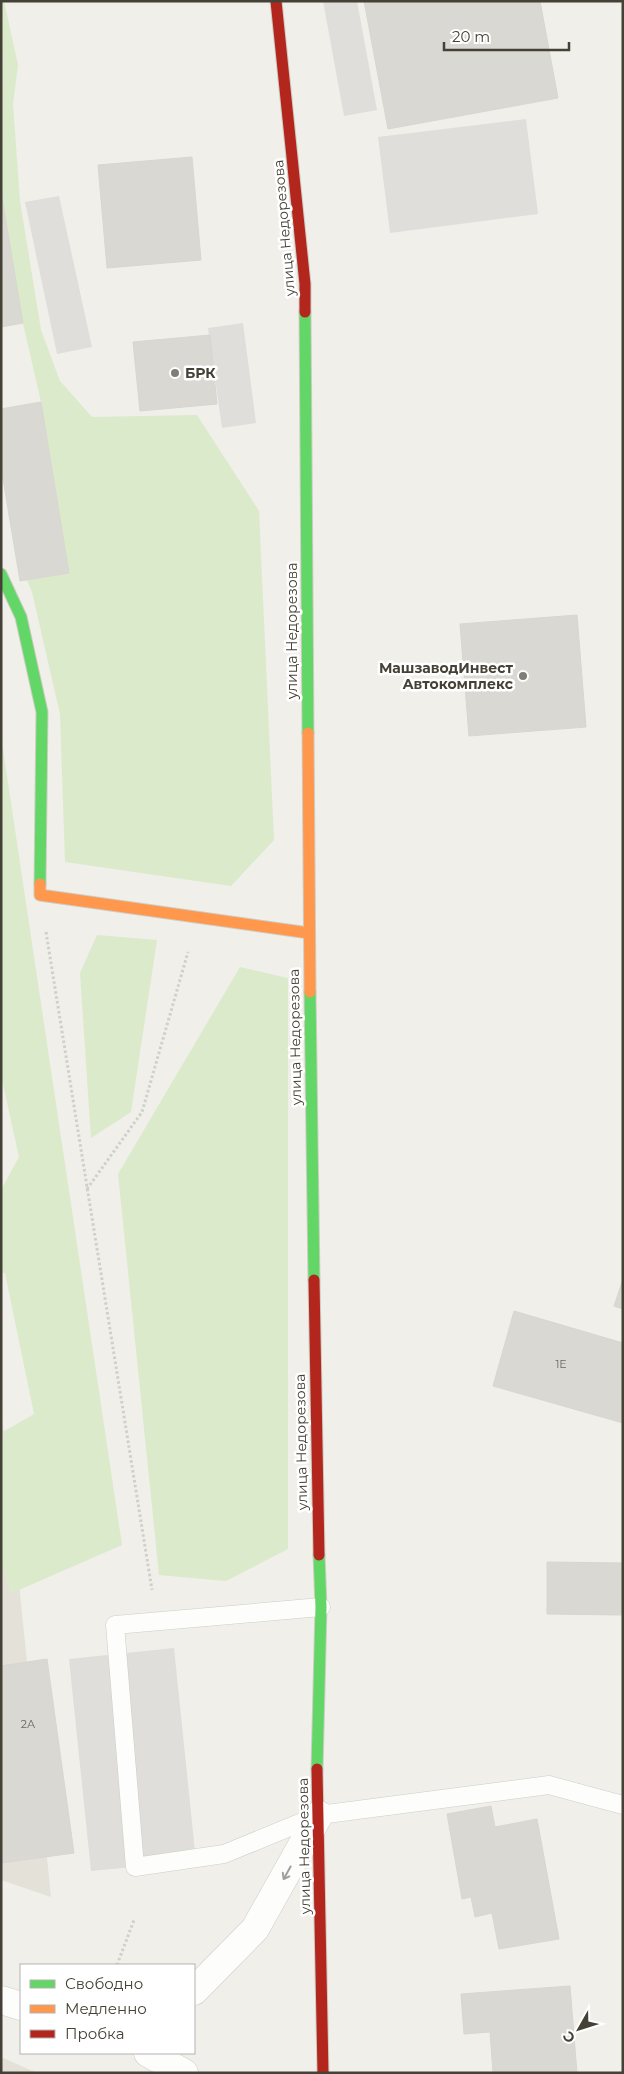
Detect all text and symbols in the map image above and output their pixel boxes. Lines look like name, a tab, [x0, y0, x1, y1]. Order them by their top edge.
scale bar	[444, 20, 569, 52]
text: 20 m	[452, 27, 490, 46]
street label: улица Недорезова	[269, 159, 299, 298]
place label: БРК	[185, 364, 216, 382]
marker: БРК	[169, 367, 181, 379]
street label: улица Недорезова	[283, 563, 301, 700]
place label: МашзаводИнвест Автокомплекс	[379, 659, 514, 693]
marker: МашзаводИнвест Автокомплекс	[517, 670, 529, 682]
street label: улица Недорезова	[285, 969, 305, 1106]
house number: 1Е	[555, 1357, 567, 1371]
street label: улица Недорезова	[291, 1374, 311, 1511]
house number: 2А	[21, 1717, 36, 1731]
street label: улица Недорезова	[294, 1778, 314, 1915]
one-way arrow	[281, 1866, 291, 1880]
legend	[20, 1964, 195, 2054]
text: Свободно	[65, 1974, 143, 1993]
text: Медленно	[65, 1999, 147, 2018]
north arrow	[554, 2004, 604, 2054]
text: Пробка	[65, 2024, 124, 2043]
text: С	[559, 2028, 579, 2047]

